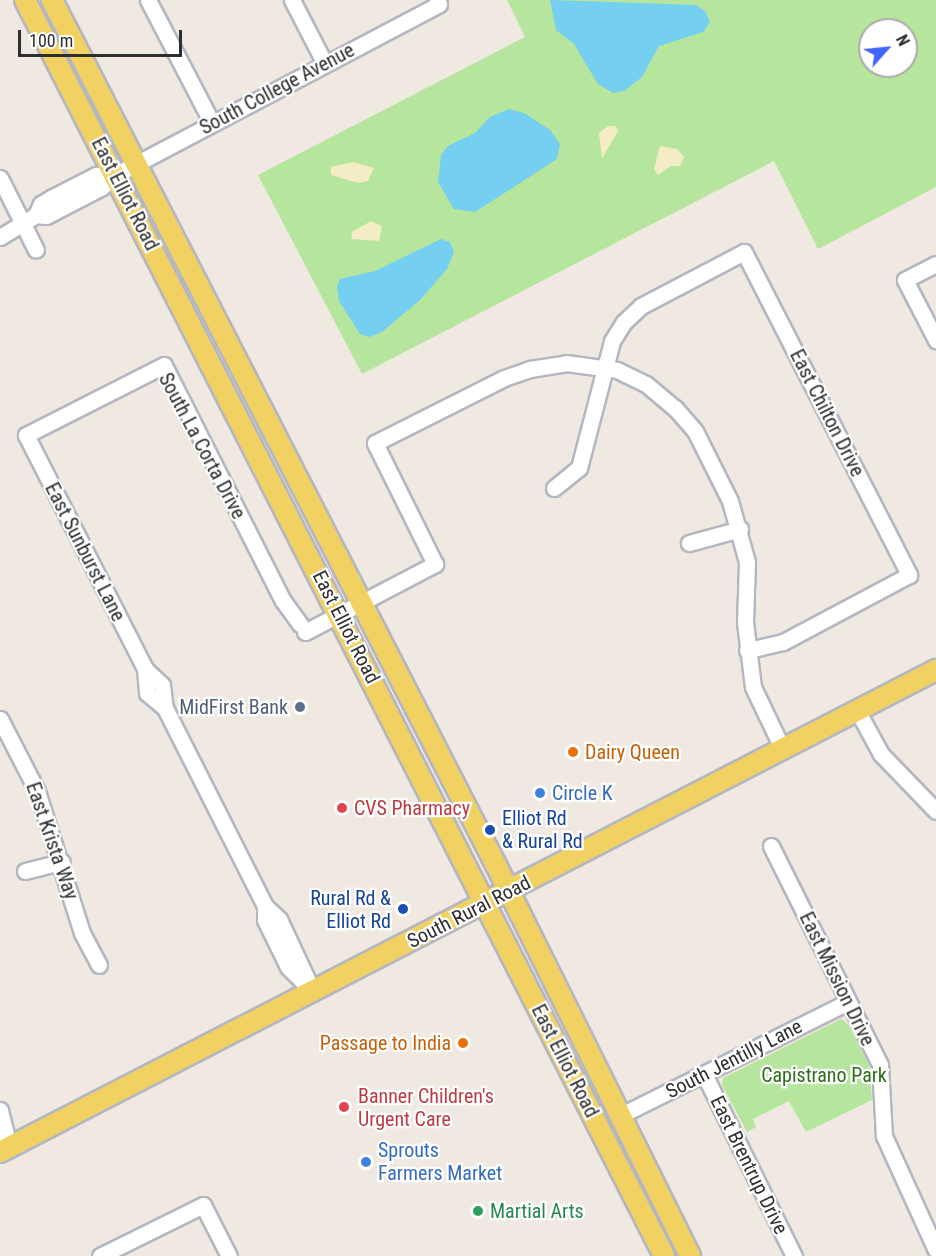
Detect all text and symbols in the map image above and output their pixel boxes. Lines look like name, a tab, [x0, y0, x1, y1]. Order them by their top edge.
scale bar	[21, 18, 184, 56]
north arrow	[858, 18, 918, 78]
text: 100 m	[29, 30, 73, 51]
text: N	[892, 32, 913, 49]
street label: South College Avenue	[196, 38, 358, 140]
street label: East Elliot Road	[86, 134, 164, 254]
street label: East Chilton Drive	[785, 346, 869, 480]
street label: South La Corta Drive	[153, 369, 251, 523]
street label: East Sunburst Lane	[40, 479, 130, 625]
street label: East Elliot Road	[307, 567, 385, 687]
place label: MidFirst Bank	[179, 695, 288, 719]
marker: MidFirst Bank	[293, 700, 307, 714]
place label: Dairy Queen	[585, 740, 680, 764]
marker: Dairy Queen	[566, 745, 580, 759]
street label: East Krista Way	[21, 779, 83, 903]
place label: Circle K	[552, 781, 613, 805]
marker: Circle K	[533, 786, 547, 800]
place label: CVS Pharmacy	[354, 796, 470, 820]
marker: CVS Pharmacy	[335, 801, 349, 815]
place label: Elliot Rd & Rural Rd	[502, 807, 583, 854]
marker: Elliot Rd & Rural Rd	[483, 823, 497, 837]
street label: South Rural Road	[403, 871, 535, 953]
place label: Rural Rd & Elliot Rd	[310, 886, 391, 933]
marker: Rural Rd & Elliot Rd	[396, 902, 410, 916]
street label: East Mission Drive	[794, 908, 880, 1050]
street label: East Elliot Road	[526, 1001, 604, 1121]
street label: South Jentilly Lane	[662, 1014, 806, 1104]
place label: Passage to India	[320, 1031, 451, 1055]
marker: Passage to India	[456, 1036, 470, 1050]
park label: Capistrano Park	[761, 1063, 887, 1087]
place label: Banner Children's Urgent Care	[358, 1084, 494, 1131]
street label: East Brentrup Drive	[705, 1092, 793, 1238]
marker: Banner Children's Urgent Care	[335, 1098, 353, 1116]
place label: Sprouts Farmers Market	[378, 1138, 502, 1185]
marker: Sprouts Farmers Market	[359, 1155, 373, 1169]
place label: Martial Arts	[490, 1199, 584, 1223]
marker: Martial Arts	[471, 1204, 485, 1218]

